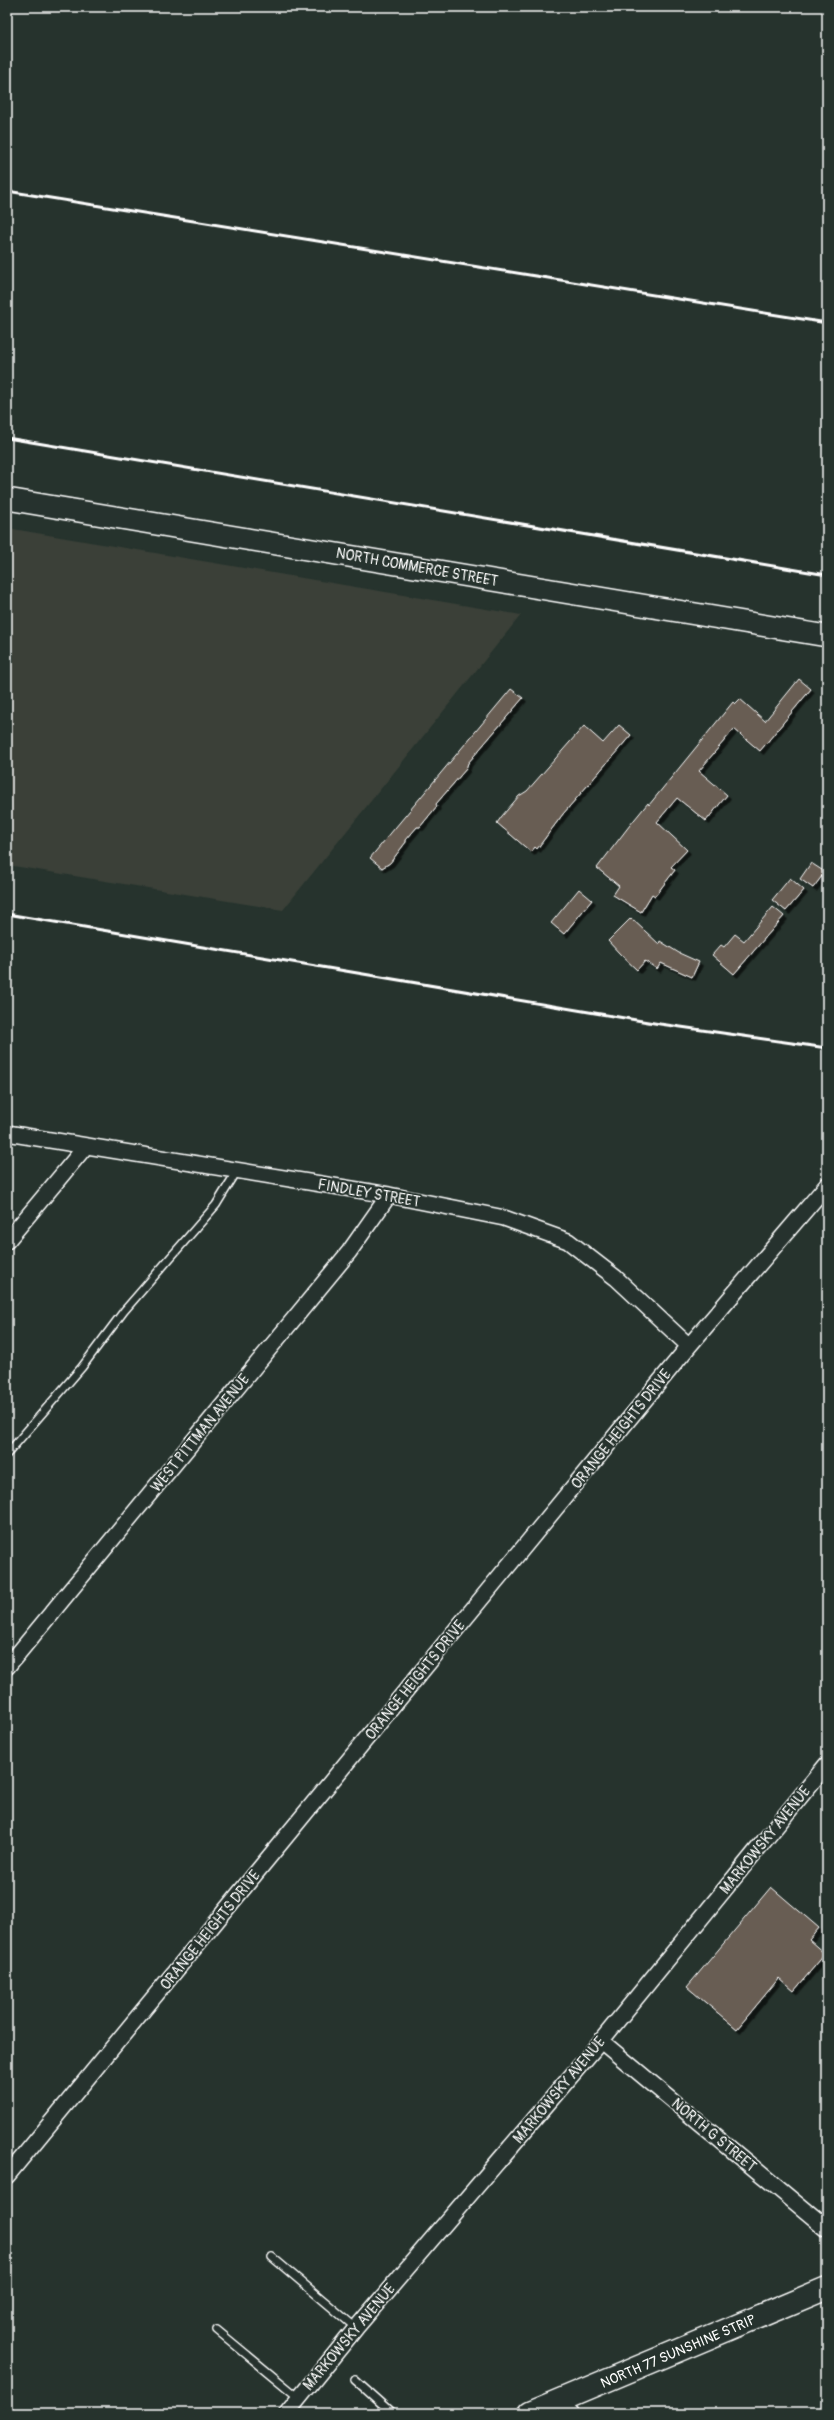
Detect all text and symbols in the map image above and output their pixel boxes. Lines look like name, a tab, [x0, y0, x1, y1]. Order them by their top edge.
street label: NORTH COMMERCE STREET	[335, 545, 499, 590]
street label: FINDLEY STREET	[317, 1176, 421, 1211]
street label: ORANGE HEIGHTS DRIVE	[568, 1366, 675, 1492]
street label: WEST PITTMAN AVENUE	[148, 1371, 253, 1496]
street label: ORANGE HEIGHTS DRIVE	[362, 1617, 469, 1743]
street label: MARKOWSKY AVENUE	[717, 1783, 814, 1898]
street label: ORANGE HEIGHTS DRIVE	[157, 1867, 264, 1993]
street label: MARKOWSKY AVENUE	[510, 2034, 609, 2147]
street label: NORTH G STREET	[668, 2095, 759, 2176]
street label: MARKOWSKY AVENUE	[300, 2281, 399, 2394]
street label: NORTH 77 SUNSHINE STRIP	[598, 2311, 759, 2392]

